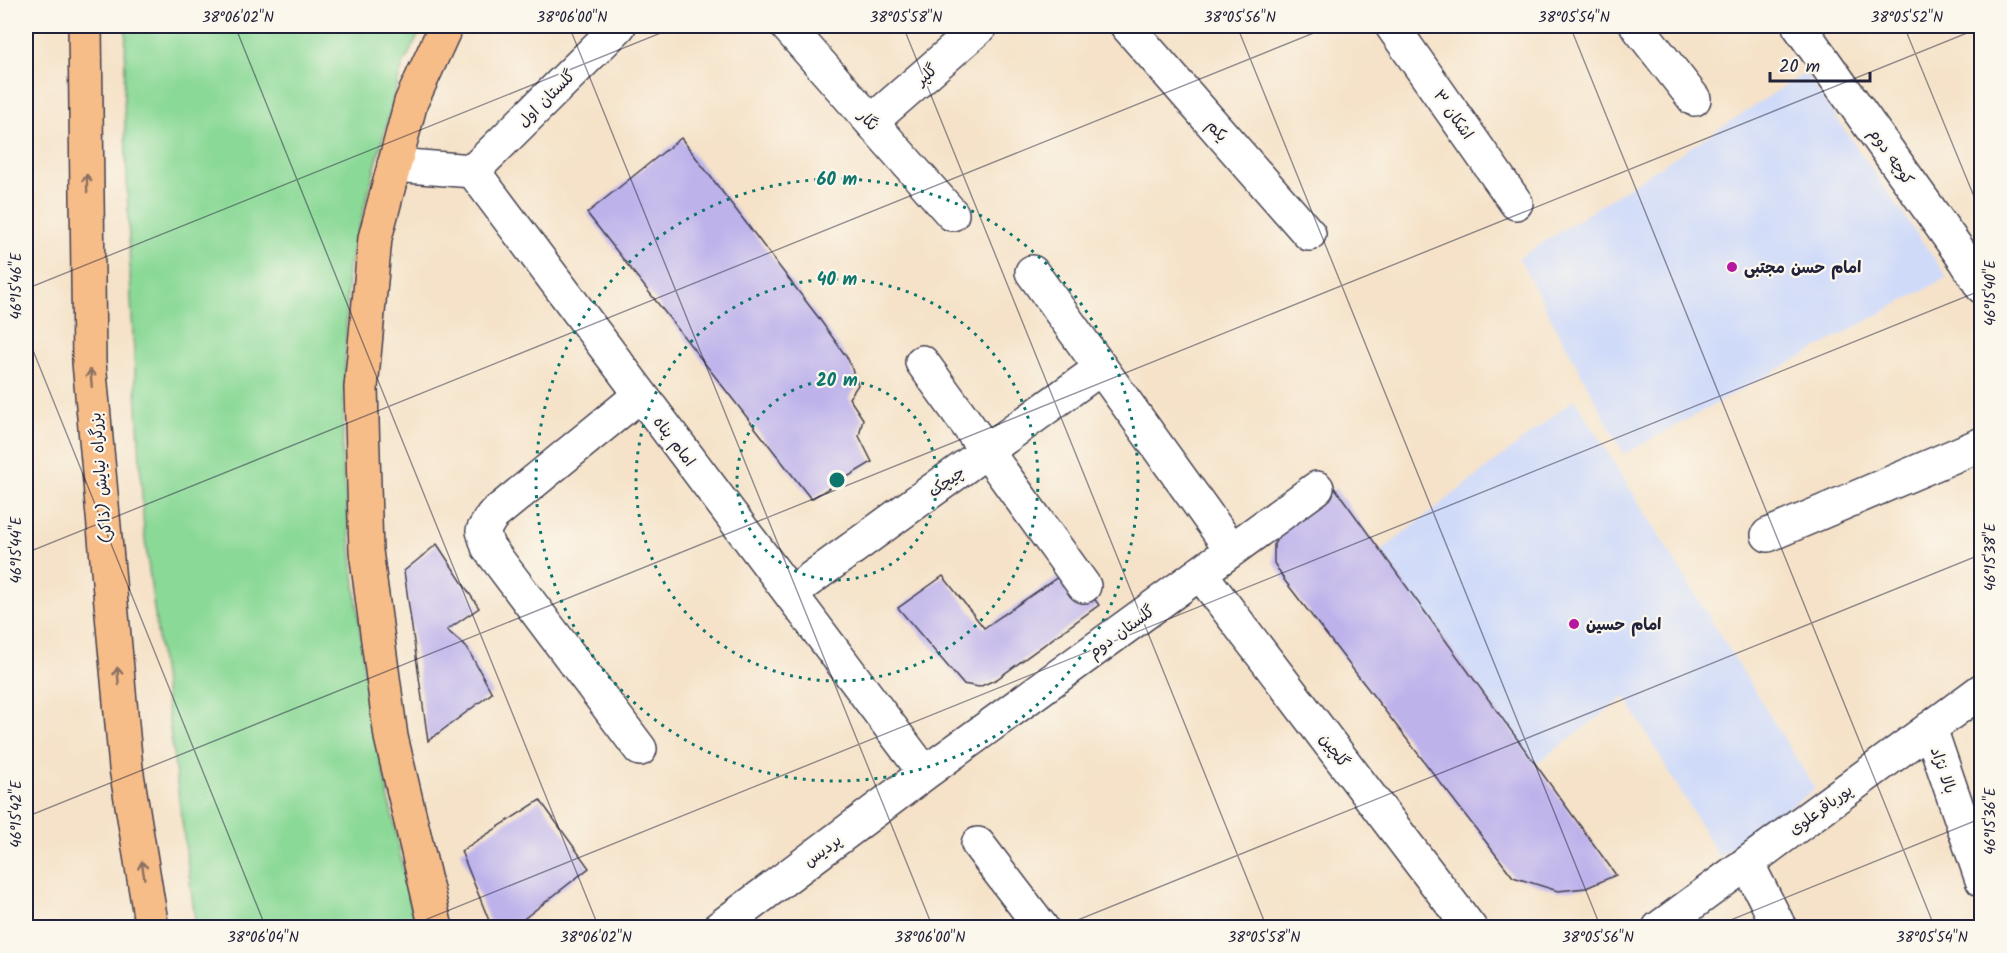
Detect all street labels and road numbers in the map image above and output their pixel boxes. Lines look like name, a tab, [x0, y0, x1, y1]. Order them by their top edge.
street label: گلپر	[909, 58, 944, 93]
street label: گلستان اول	[512, 64, 582, 134]
street label: اشکان ۳	[1426, 85, 1479, 145]
street label: نگار	[851, 104, 884, 137]
street label: یکم	[1200, 114, 1234, 148]
street label: کوچه دوم	[1862, 123, 1920, 191]
street label: بزرگراه نیایش (ذاکر)	[83, 411, 120, 545]
street label: امام پناه	[646, 411, 701, 472]
street label: چیچک	[923, 460, 971, 504]
street label: گلستان دوم	[1083, 599, 1161, 665]
street label: گلچین	[1312, 728, 1355, 774]
street label: بالا نژاد	[1923, 744, 1962, 797]
street label: پورباقرعلوی	[1784, 778, 1858, 842]
street label: پردیس	[799, 829, 847, 874]

